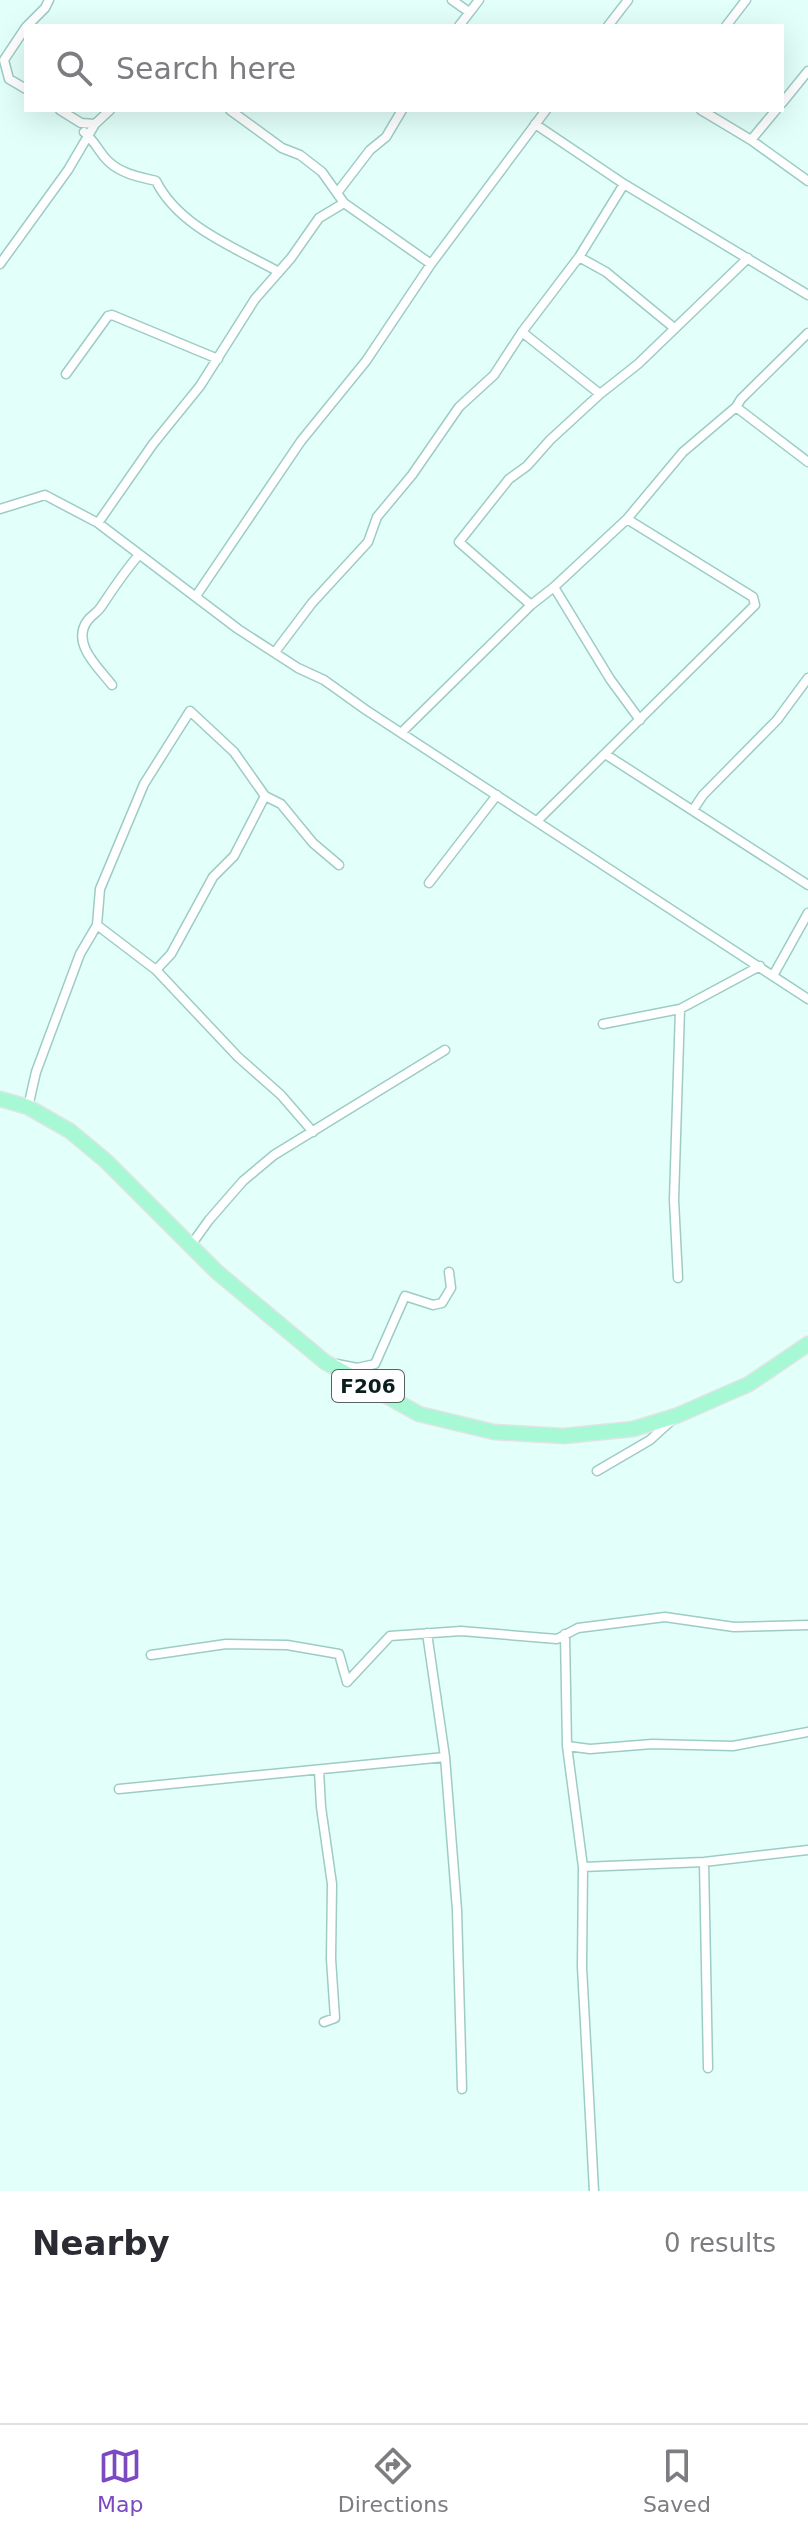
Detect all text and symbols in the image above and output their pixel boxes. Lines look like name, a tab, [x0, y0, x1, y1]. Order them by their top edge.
search box	[24, 24, 784, 112]
icon: search	[52, 46, 96, 90]
text: Search here	[116, 51, 296, 86]
road number: F206	[332, 1370, 404, 1402]
text: Nearby	[32, 2223, 170, 2263]
text: 0 results	[664, 2228, 776, 2258]
tab: Map	[97, 2444, 144, 2517]
tab: Directions	[338, 2444, 449, 2517]
tab: Saved	[643, 2444, 711, 2517]

